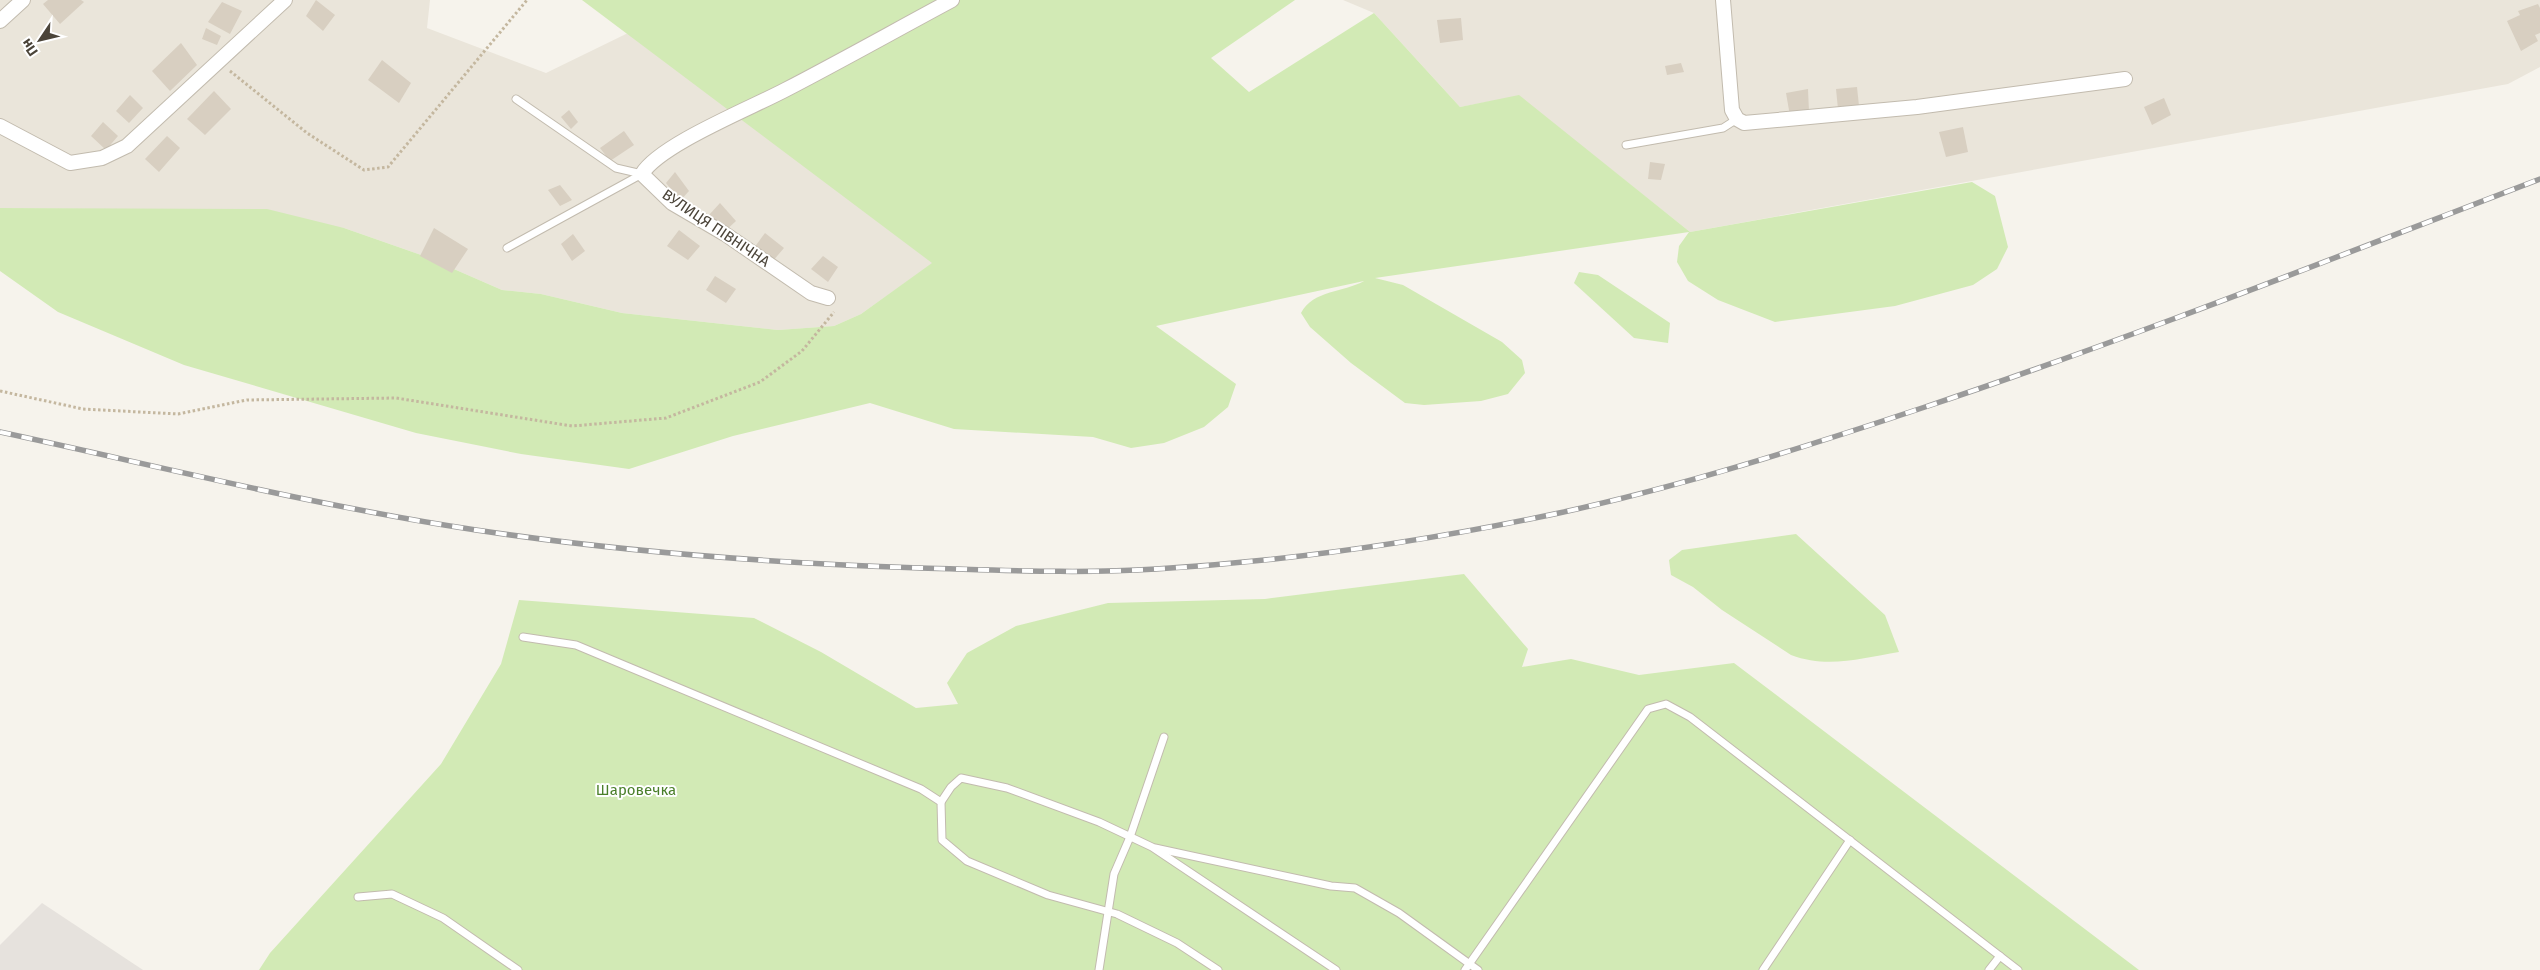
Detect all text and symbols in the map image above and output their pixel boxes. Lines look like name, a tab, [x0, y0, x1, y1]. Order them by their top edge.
north arrow	[15, 15, 65, 65]
text: Пн	[18, 35, 42, 59]
street label: ВУЛИЦЯ ПІВНІЧНА	[659, 185, 774, 271]
park label: Шаровечка	[596, 781, 676, 799]

